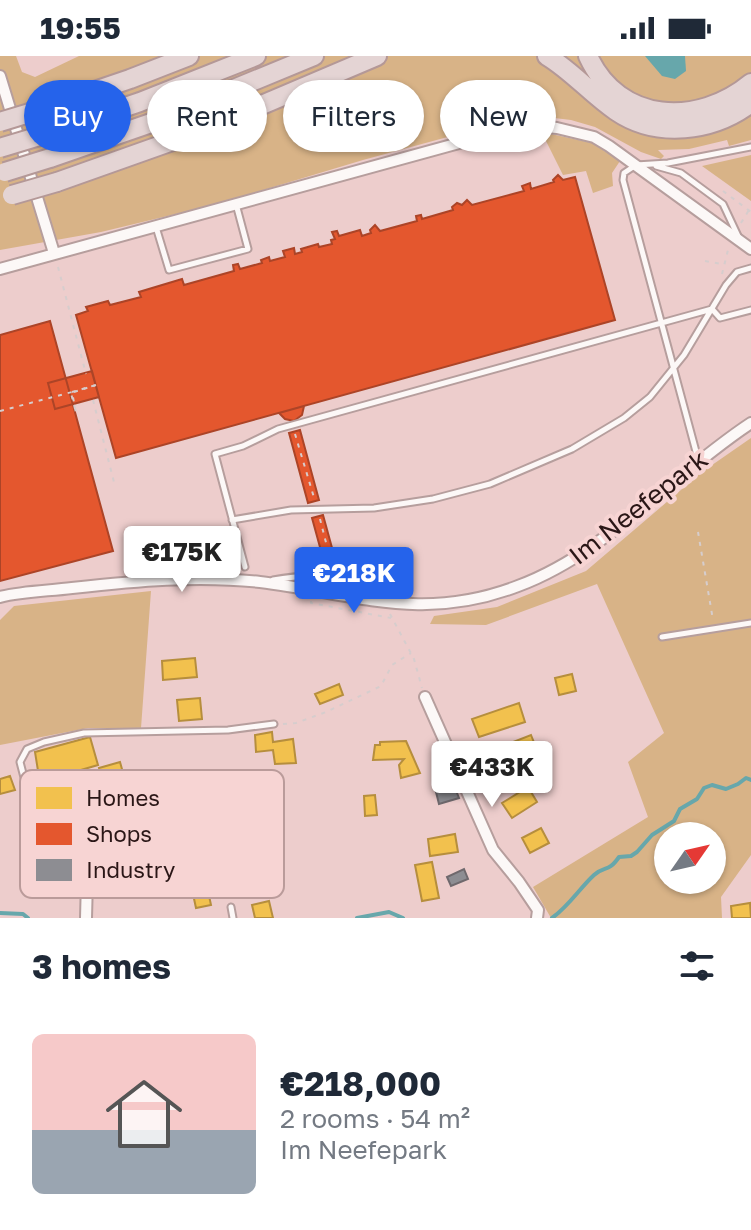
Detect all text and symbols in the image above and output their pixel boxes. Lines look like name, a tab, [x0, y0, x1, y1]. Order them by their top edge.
text: 19:55	[40, 10, 121, 46]
chip: Buy	[24, 80, 131, 152]
chip: Rent	[147, 80, 267, 152]
chip: Filters	[283, 80, 424, 152]
chip: New	[440, 80, 556, 152]
street label: Im Neefepark	[563, 443, 714, 571]
pin: €175K	[126, 526, 238, 594]
text: €175K	[142, 536, 222, 567]
pin: €218K	[298, 547, 410, 615]
text: €218K	[312, 557, 396, 588]
pin: €433K	[436, 741, 548, 809]
text: €433K	[449, 751, 535, 782]
legend	[20, 770, 284, 898]
text: Homes	[86, 784, 160, 811]
text: Shops	[86, 820, 152, 847]
north arrow	[654, 822, 726, 894]
map controls	[654, 822, 726, 894]
text: Industry	[86, 856, 175, 883]
icon: filters	[675, 944, 719, 988]
text: 3 homes	[32, 946, 171, 986]
text: €218,000	[280, 1063, 441, 1103]
icon: home	[96, 1066, 192, 1162]
text: 2 rooms · 54 m²	[280, 1103, 470, 1134]
text: Im Neefepark	[280, 1134, 447, 1165]

